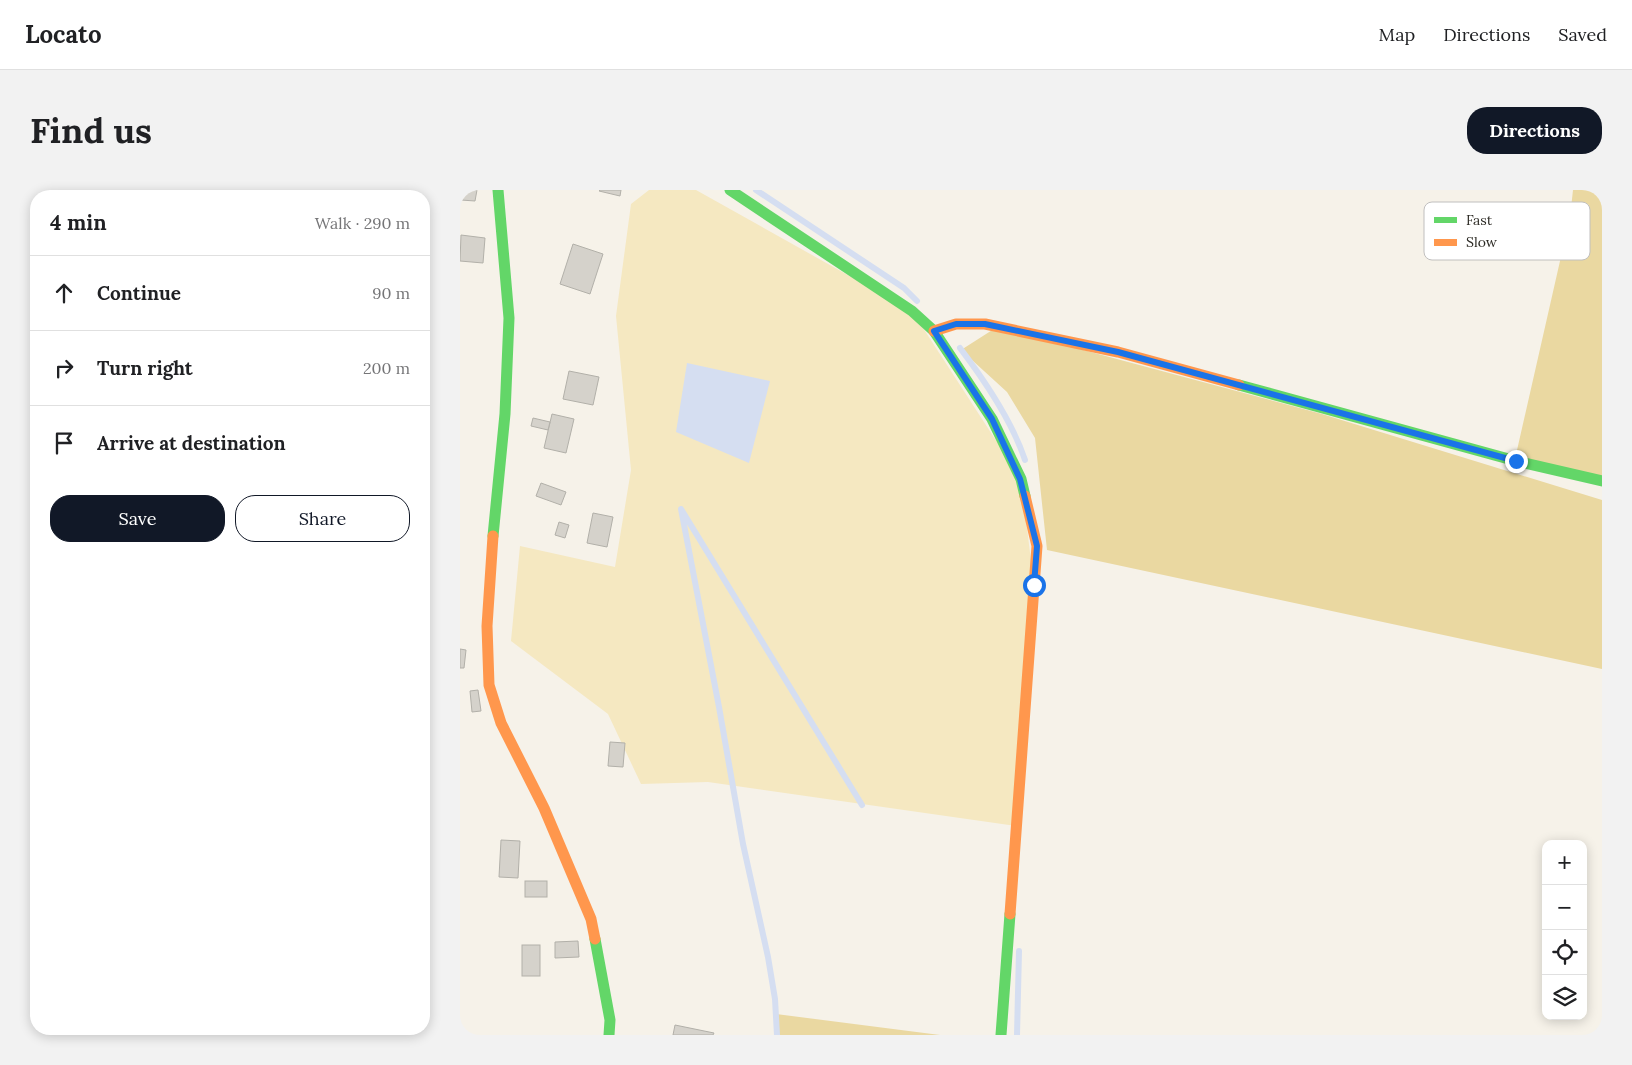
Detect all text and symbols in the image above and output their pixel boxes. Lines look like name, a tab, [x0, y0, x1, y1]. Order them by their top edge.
text: Locato	[25, 19, 102, 50]
text: Map	[1379, 23, 1415, 46]
text: Directions	[1443, 23, 1530, 46]
text: Saved	[1558, 23, 1607, 46]
button: Directions	[1467, 107, 1602, 154]
text: Find us	[30, 108, 152, 153]
legend	[1424, 202, 1590, 260]
text: 4 min	[50, 209, 107, 236]
text: Fast	[1466, 211, 1493, 229]
text: Walk · 290 m	[315, 213, 410, 233]
text: Slow	[1466, 233, 1498, 251]
icon: ahead	[50, 279, 78, 307]
text: Continue	[97, 281, 181, 305]
text: 90 m	[372, 283, 410, 303]
icon: right	[50, 354, 78, 382]
text: Turn right	[97, 356, 193, 380]
text: 200 m	[363, 358, 410, 378]
icon: arrive	[50, 429, 78, 457]
text: Arrive at destination	[97, 431, 286, 455]
route end	[1505, 450, 1528, 473]
button: Save	[50, 495, 225, 542]
button: Share	[235, 495, 410, 542]
route start	[1023, 574, 1046, 597]
map controls	[1542, 840, 1587, 1020]
button: +	[1542, 840, 1587, 885]
button: −	[1542, 885, 1587, 930]
button: locate	[1542, 930, 1587, 975]
button: layers	[1542, 975, 1587, 1020]

